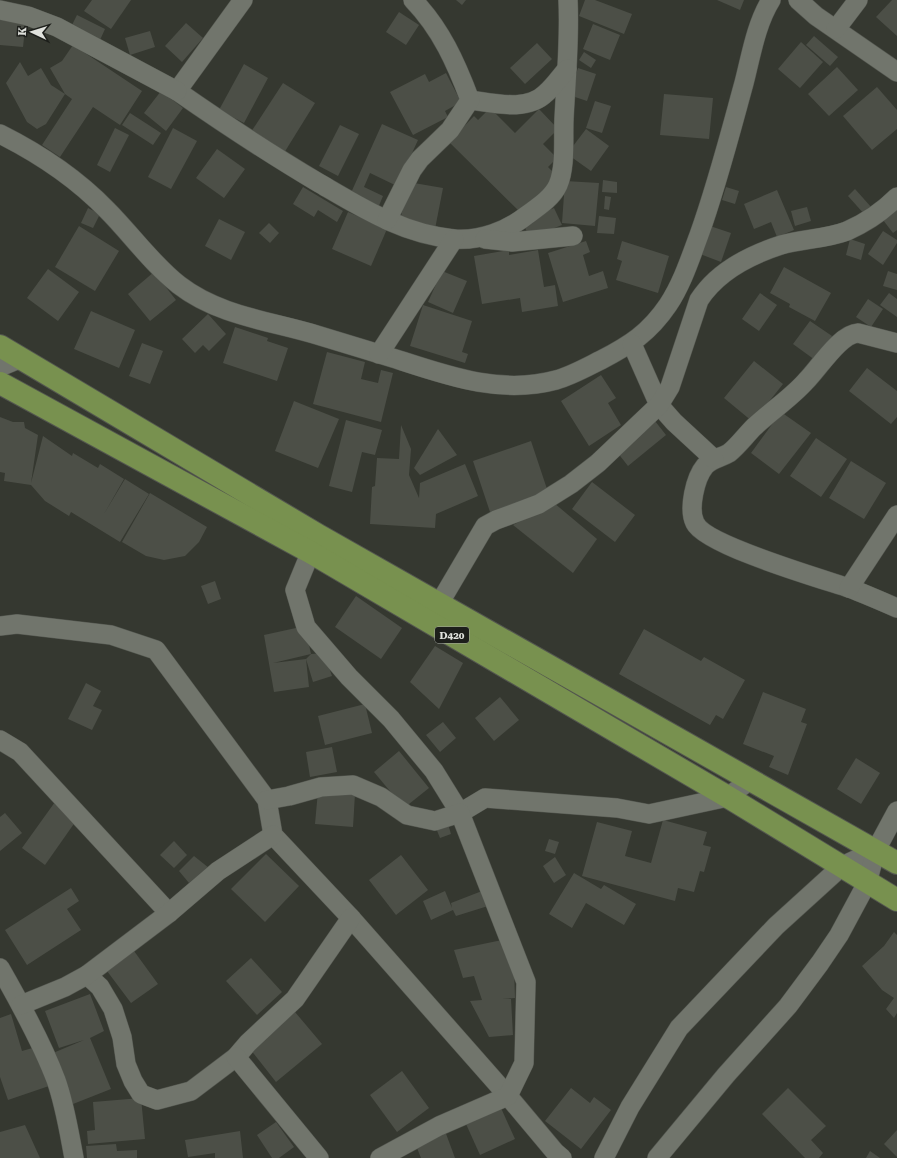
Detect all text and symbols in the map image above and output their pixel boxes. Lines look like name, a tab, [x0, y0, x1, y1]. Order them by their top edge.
north arrow	[12, 12, 52, 52]
text: K	[16, 26, 29, 36]
road number: D420	[435, 627, 469, 643]

